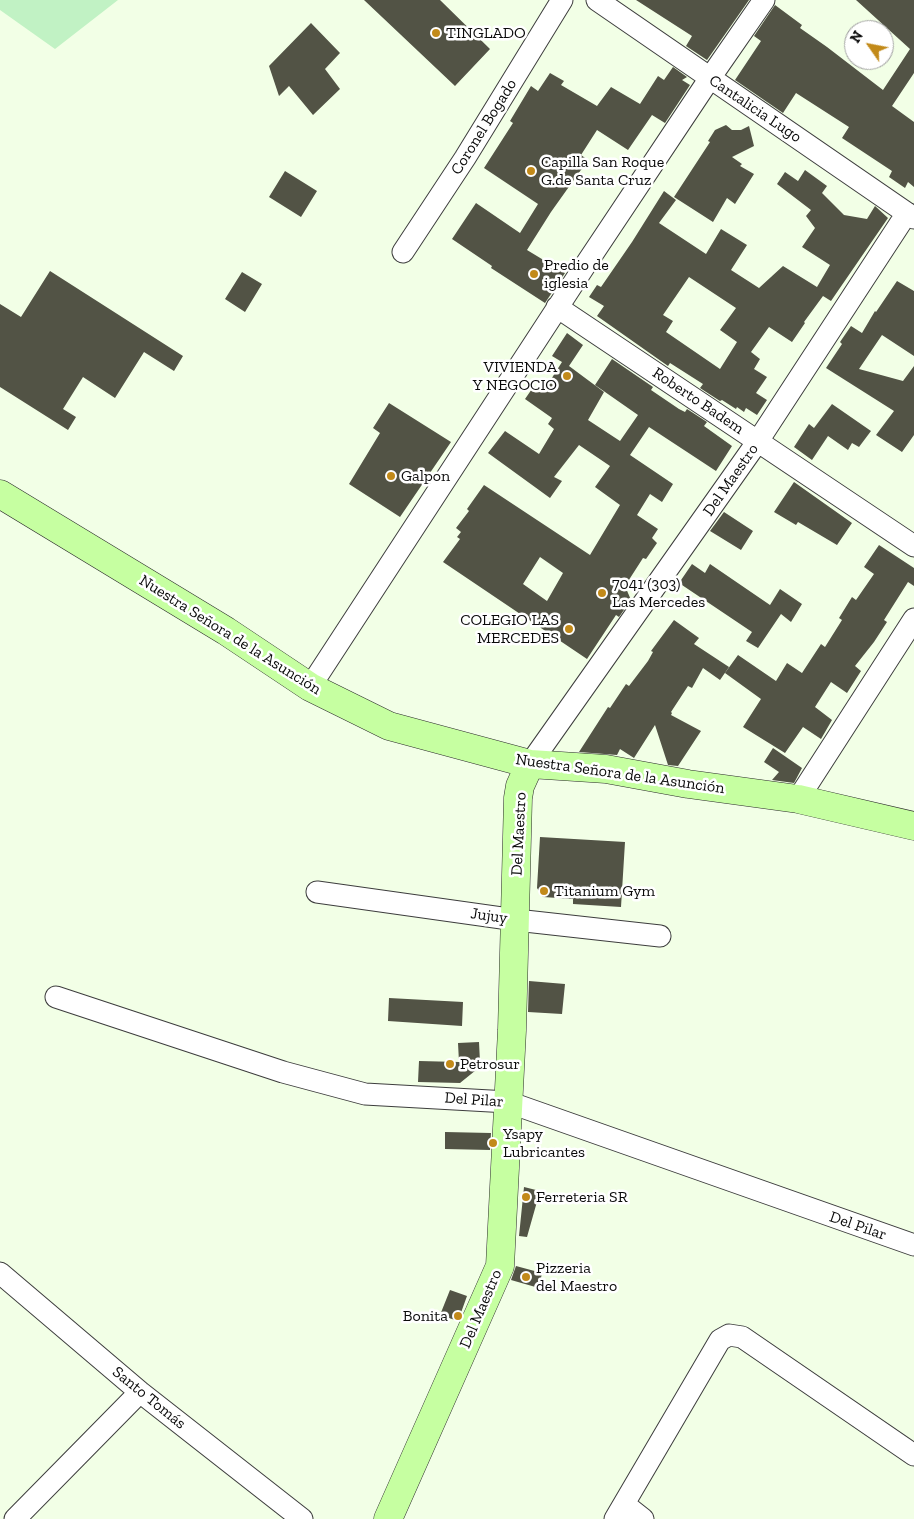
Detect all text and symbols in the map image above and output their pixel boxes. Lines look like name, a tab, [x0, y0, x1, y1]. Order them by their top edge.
north arrow	[844, 20, 894, 70]
place label: TINGLADO	[446, 23, 526, 43]
marker: TINGLADO	[430, 27, 442, 39]
text: N	[847, 28, 867, 46]
street label: Cantalicia Lugo	[705, 71, 805, 147]
street label: Coronel Bogado	[447, 76, 521, 178]
place label: Capilla San Roque G.de Santa Cruz	[541, 152, 664, 190]
marker: Capilla San Roque G.de Santa Cruz	[525, 165, 537, 177]
place label: Predio de iglesia	[544, 255, 609, 293]
marker: Predio de iglesia	[528, 268, 540, 280]
place label: VIVIENDA Y NEGOCIO	[473, 357, 557, 395]
street label: Roberto Badem	[649, 363, 747, 439]
marker: VIVIENDA Y NEGOCIO	[561, 370, 573, 382]
street label: Del Maestro	[699, 440, 763, 520]
place label: Galpon	[401, 466, 450, 486]
marker: Galpon	[385, 470, 397, 482]
street label: Nuestra Señora de la Asunción	[136, 571, 324, 699]
place label: 7041 (303) Las Mercedes	[612, 574, 705, 612]
marker: 7041 (303) Las Mercedes	[596, 587, 608, 599]
place label: COLEGIO LAS MERCEDES	[460, 610, 559, 648]
marker: COLEGIO LAS MERCEDES	[563, 623, 575, 635]
street label: Nuestra Señora de la Asunción	[514, 750, 726, 798]
street label: Del Maestro	[507, 792, 531, 876]
place label: Titanium Gym	[554, 881, 655, 901]
marker: Titanium Gym	[538, 885, 550, 897]
street label: Jujuy	[469, 904, 509, 928]
place label: Petrosur	[460, 1054, 520, 1074]
marker: Petrosur	[444, 1058, 456, 1070]
street label: Del Pilar	[444, 1088, 504, 1112]
place label: Ysapy Lubricantes	[503, 1124, 585, 1162]
marker: Ysapy Lubricantes	[487, 1137, 499, 1149]
place label: Ferreteria SR	[536, 1187, 628, 1207]
marker: Ferreteria SR	[520, 1191, 532, 1203]
street label: Del Pilar	[827, 1207, 889, 1245]
place label: Pizzeria del Maestro	[536, 1258, 617, 1296]
street label: Del Maestro	[456, 1267, 506, 1351]
marker: Pizzeria del Maestro	[520, 1271, 532, 1283]
place label: Bonita	[403, 1306, 448, 1326]
marker: Bonita	[452, 1310, 464, 1322]
street label: Santo Tomás	[108, 1363, 190, 1433]

